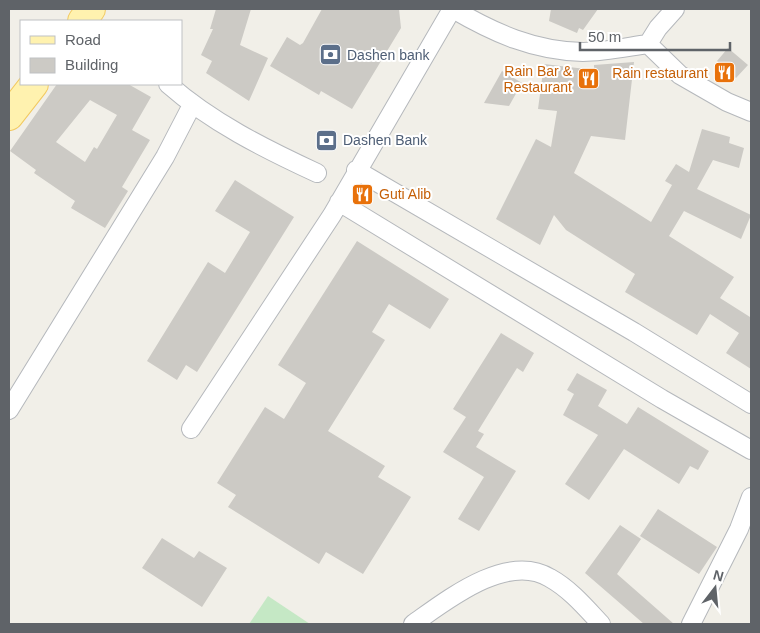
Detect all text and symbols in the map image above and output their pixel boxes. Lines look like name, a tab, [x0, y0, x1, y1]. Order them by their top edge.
legend	[20, 20, 182, 85]
scale bar	[580, 20, 730, 52]
text: 50 m	[588, 28, 621, 45]
text: Road	[65, 31, 101, 48]
bank icon: Dashen bank	[319, 43, 343, 67]
place label: Dashen bank	[347, 47, 431, 63]
text: Building	[65, 56, 118, 73]
restaurant icon: Rain restaurant	[712, 61, 736, 85]
place label: Rain Bar & Restaurant	[504, 63, 573, 95]
place label: Rain restaurant	[612, 65, 708, 81]
restaurant icon: Rain Bar & Restaurant	[576, 67, 600, 91]
bank icon: Dashen Bank	[315, 128, 339, 152]
place label: Dashen Bank	[343, 132, 428, 148]
restaurant icon: Guti Alib	[351, 182, 375, 206]
place label: Guti Alib	[379, 186, 431, 202]
north arrow	[690, 563, 740, 613]
text: N	[712, 566, 726, 585]

